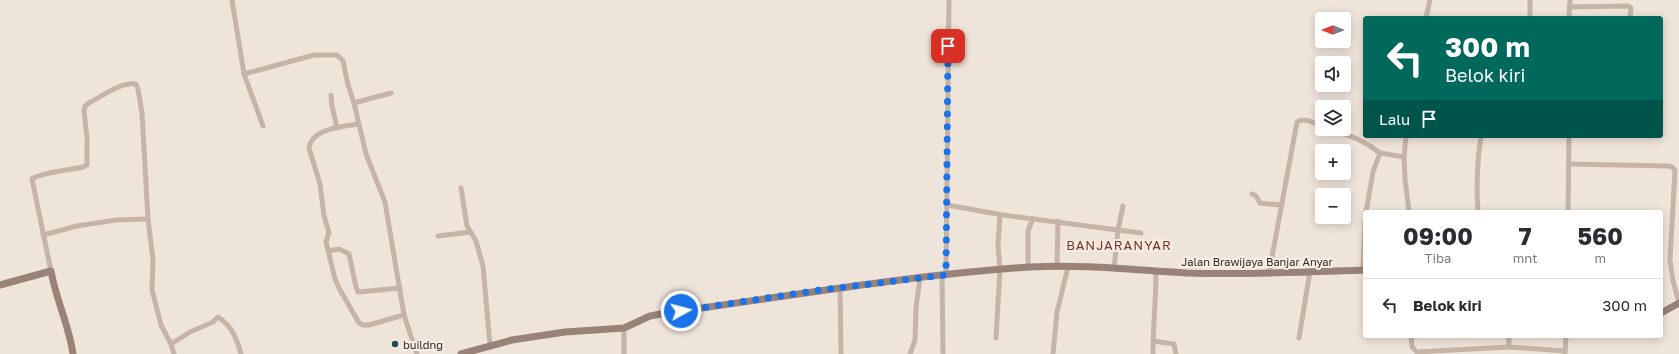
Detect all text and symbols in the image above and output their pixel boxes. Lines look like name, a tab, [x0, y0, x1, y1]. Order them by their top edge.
north arrow	[1315, 12, 1351, 48]
map controls	[1315, 12, 1351, 224]
pin	[931, 29, 965, 63]
text: 300 m	[1445, 30, 1530, 63]
icon: left	[1379, 32, 1431, 84]
icon: arrive	[937, 35, 959, 57]
button: sound	[1315, 56, 1351, 92]
text: Belok kiri	[1445, 64, 1525, 86]
button: layers	[1315, 100, 1351, 136]
icon: arrive	[1418, 108, 1440, 130]
text: Lalu	[1379, 110, 1410, 128]
button: +	[1315, 144, 1351, 180]
button: −	[1315, 188, 1351, 224]
text: 09:00	[1403, 221, 1473, 250]
text: 7	[1519, 221, 1532, 250]
text: 560	[1577, 221, 1623, 250]
district label: BANJARANYAR	[1066, 237, 1172, 253]
text: Tiba	[1424, 250, 1451, 266]
text: mnt	[1513, 250, 1537, 266]
text: m	[1594, 250, 1606, 266]
street label: Jalan Brawijaya Banjar Anyar	[1181, 255, 1334, 268]
position arrow	[660, 290, 702, 332]
icon: left	[1379, 294, 1401, 316]
text: Belok kiri	[1413, 296, 1482, 314]
text: 300 m	[1603, 296, 1647, 314]
place label: buildng	[403, 338, 443, 351]
marker: buildng	[390, 339, 400, 349]

